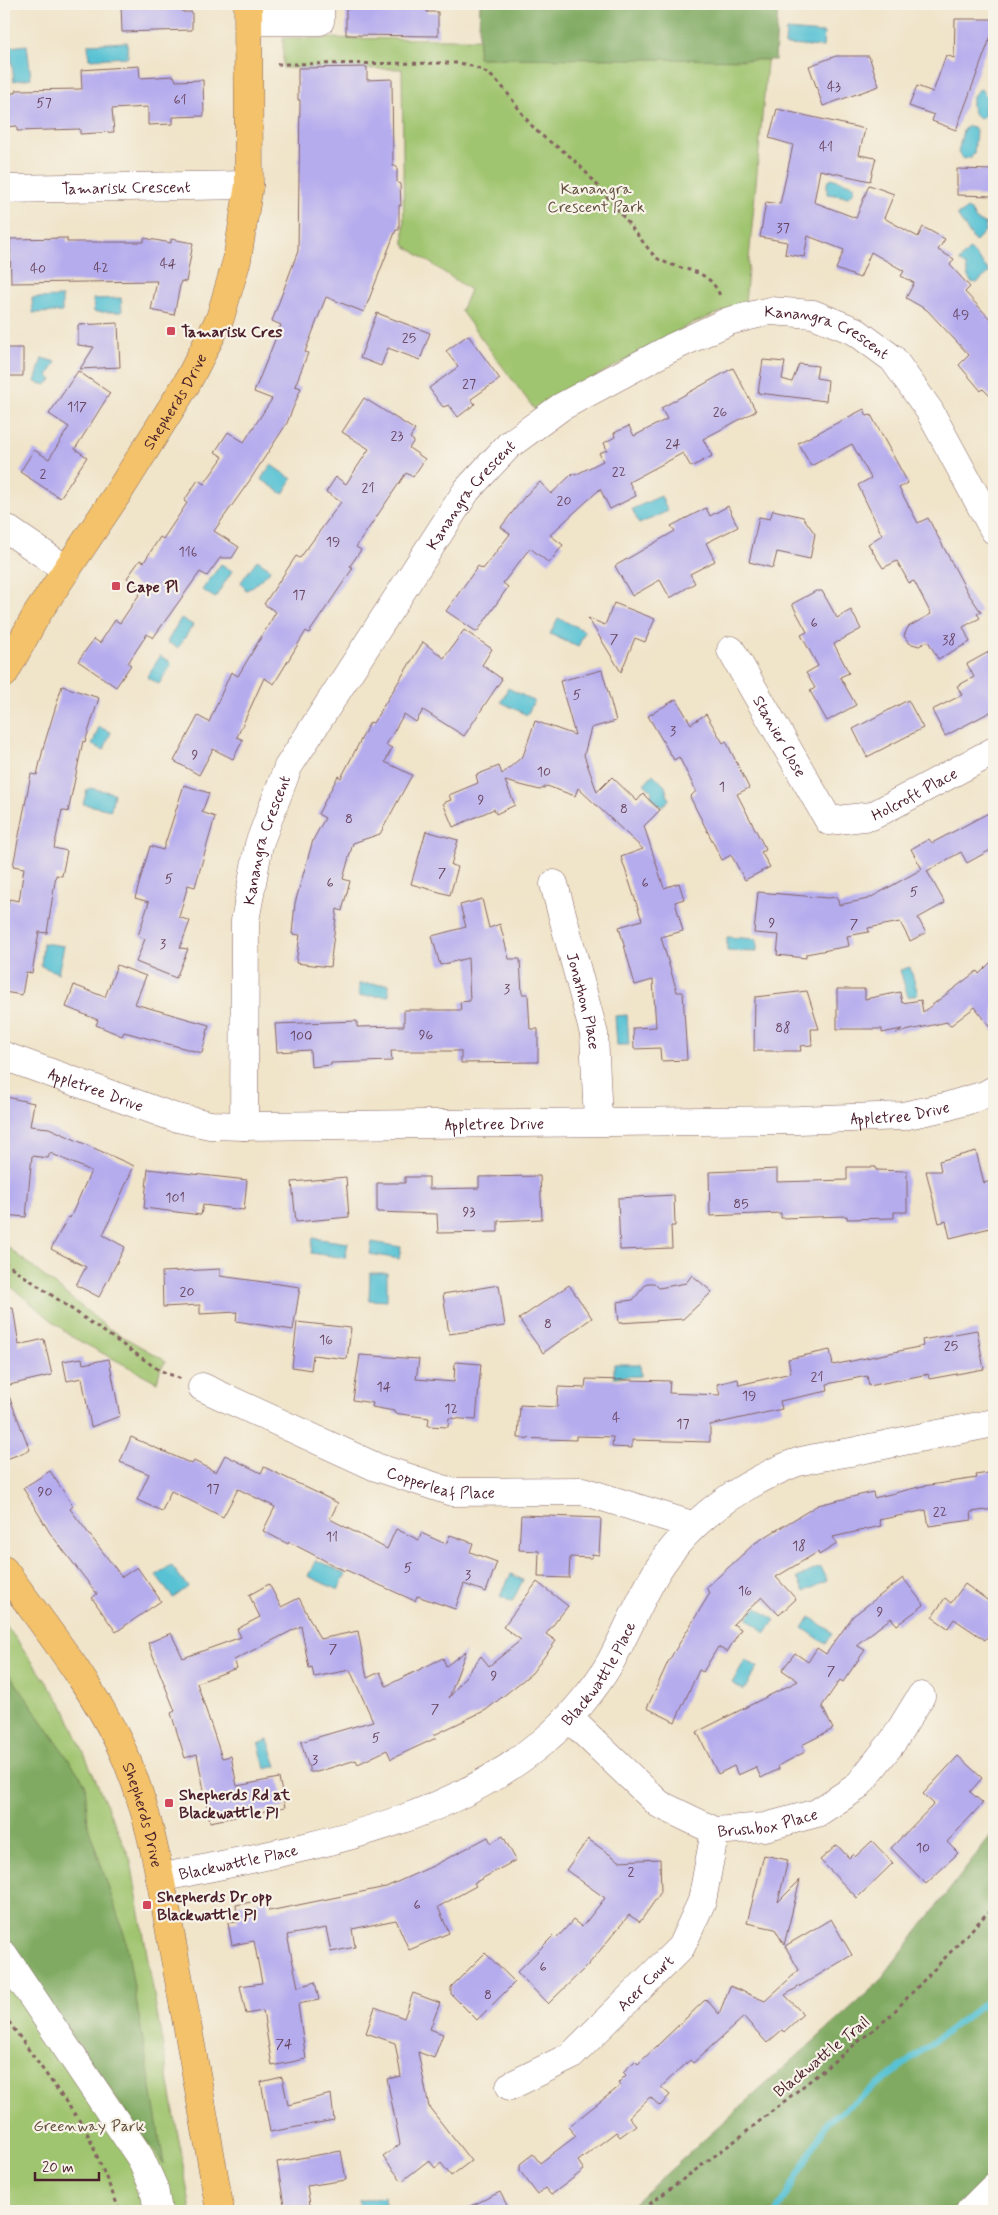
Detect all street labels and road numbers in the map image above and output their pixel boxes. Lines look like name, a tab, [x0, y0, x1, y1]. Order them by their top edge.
street label: Tamarisk Crescent	[61, 177, 191, 200]
street label: Kanangra Crescent	[764, 302, 893, 365]
street label: Shepherds Drive	[139, 350, 212, 454]
street label: Kanangra Crescent	[422, 435, 520, 554]
street label: Stanier Close	[747, 692, 811, 781]
street label: Holcroft Place	[868, 763, 961, 826]
street label: Kanangra Crescent	[239, 772, 296, 907]
street label: Jonathon Place	[561, 950, 604, 1050]
street label: Appletree Drive	[45, 1064, 146, 1117]
street label: Appletree Drive	[850, 1097, 952, 1131]
street label: Appletree Drive	[445, 1114, 544, 1137]
street label: Copperleaf Place	[384, 1462, 495, 1504]
street label: Blackwattle Place	[557, 1618, 642, 1731]
street label: Shepherds Drive	[117, 1759, 167, 1870]
street label: Brushbox Place	[717, 1804, 820, 1843]
street label: Blackwattle Place	[177, 1840, 301, 1886]
street label: Acer Court	[613, 1951, 679, 2017]
street label: Blackwattle Trail	[769, 2012, 874, 2102]

